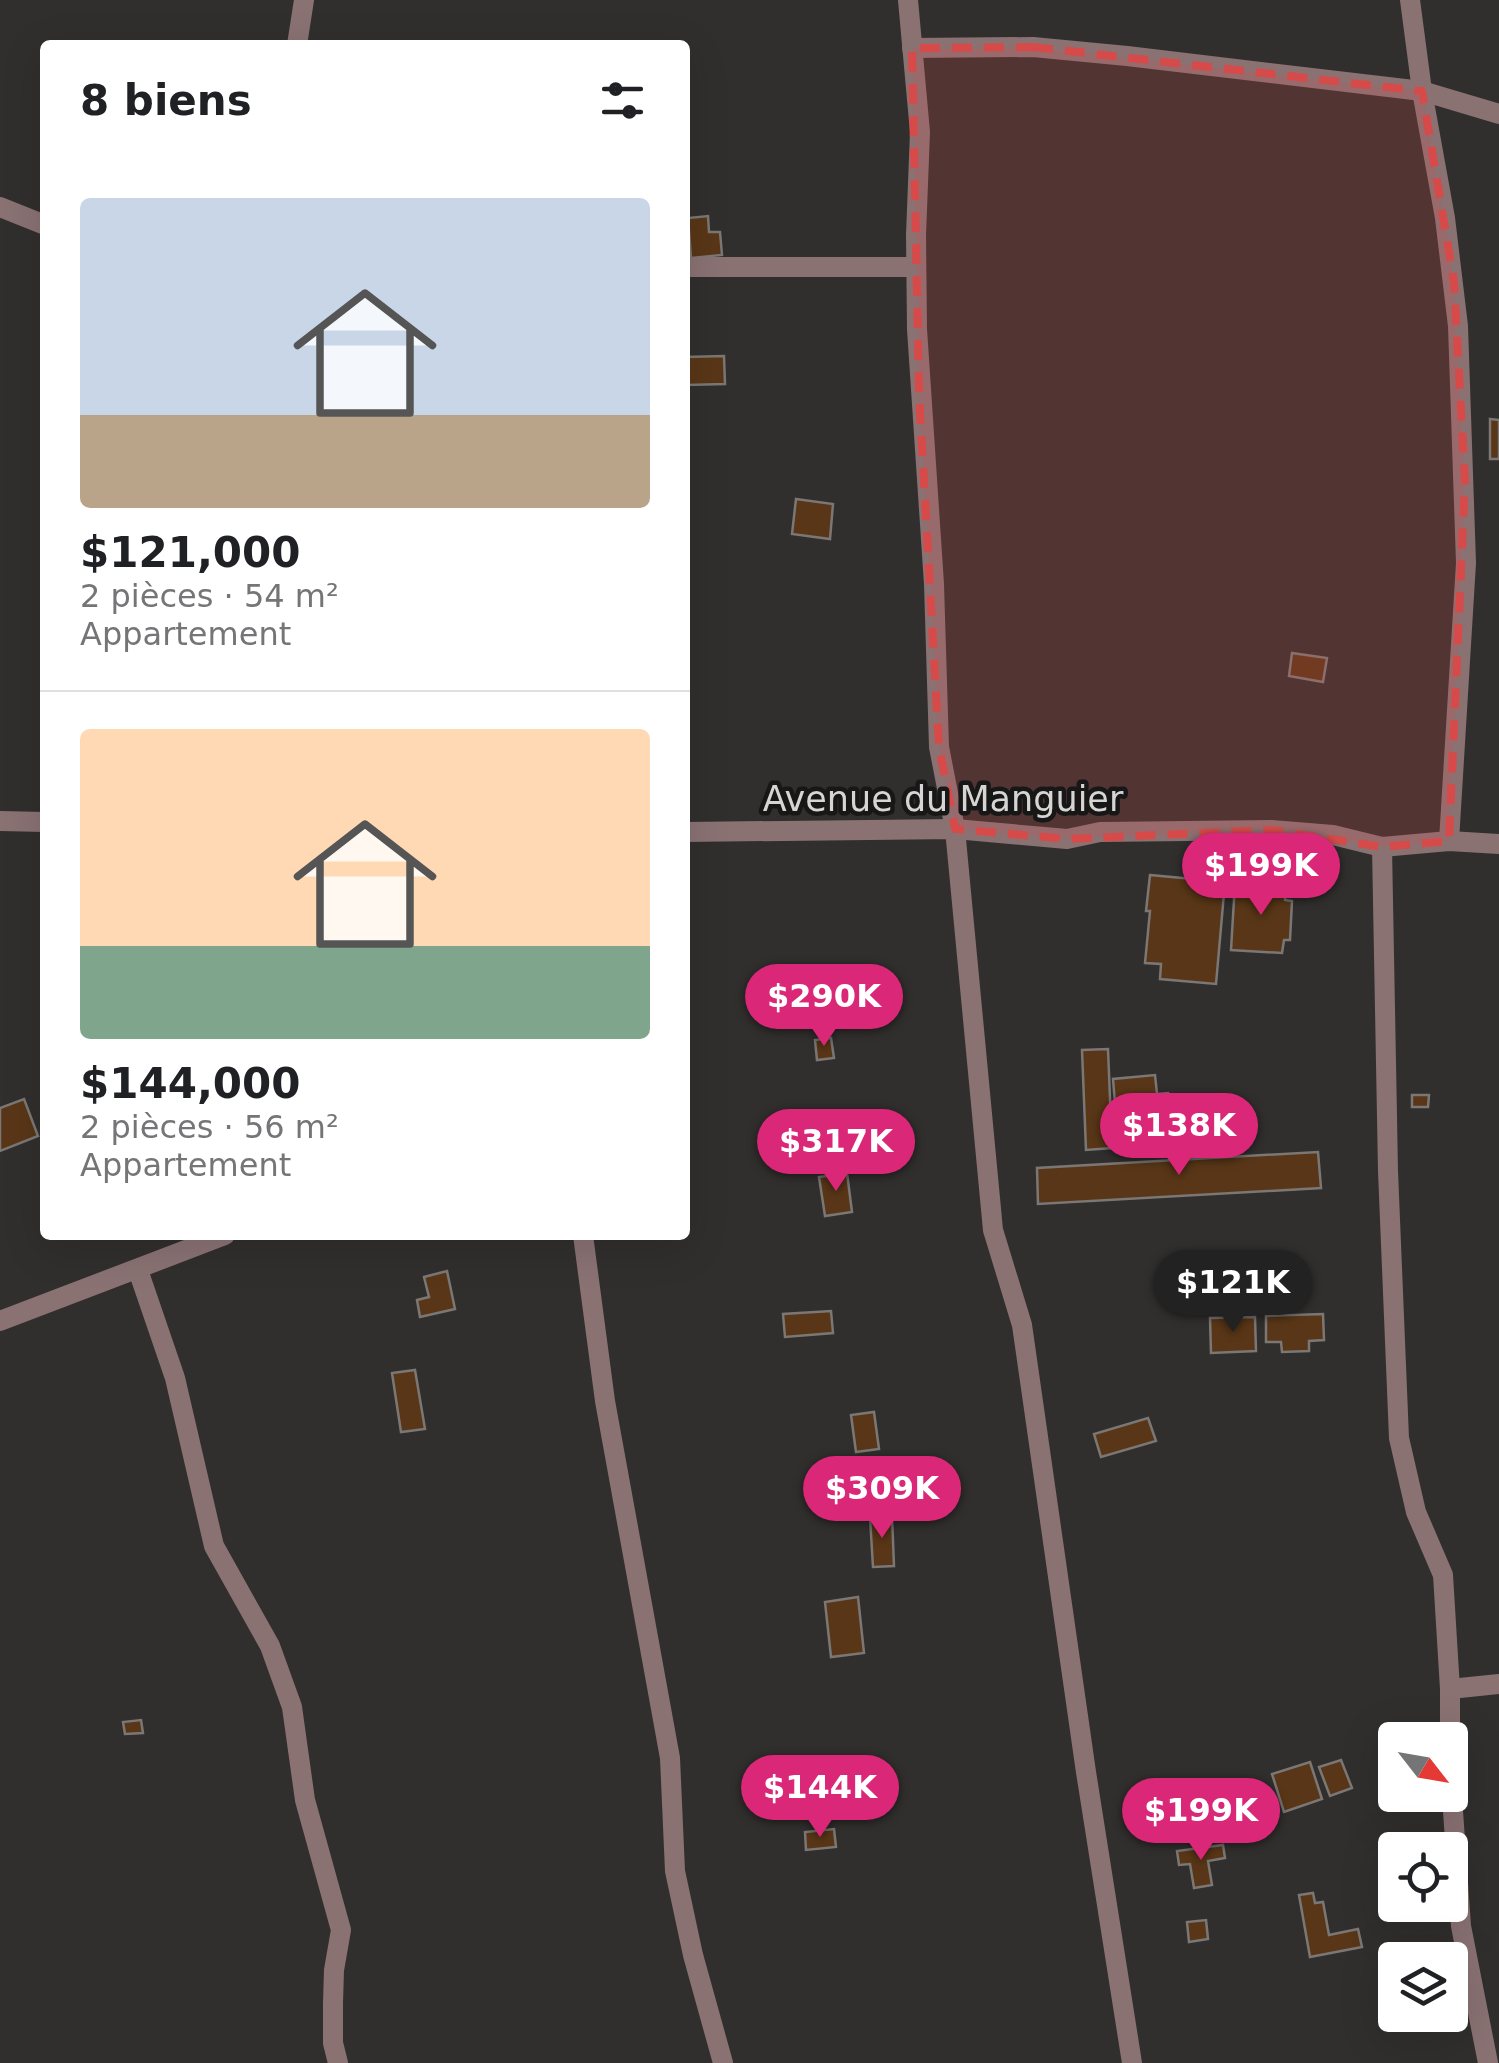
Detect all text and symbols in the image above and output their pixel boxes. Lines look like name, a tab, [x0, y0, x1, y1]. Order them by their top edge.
icon: filters	[595, 73, 650, 128]
text: 8 biens	[80, 76, 252, 125]
icon: home	[275, 263, 455, 443]
text: $121,000	[80, 528, 301, 577]
text: 2 pièces · 54 m²	[80, 577, 339, 615]
text: Appartement	[80, 615, 291, 653]
street label: Avenue du Manguier	[763, 779, 1124, 819]
icon: home	[275, 794, 455, 974]
pin: $199K	[1191, 833, 1331, 918]
text: $199K	[1204, 846, 1318, 884]
pin: $290K	[754, 964, 894, 1049]
text: $290K	[767, 977, 881, 1015]
text: $144,000	[80, 1059, 301, 1108]
pin: $138K	[1109, 1093, 1249, 1178]
text: $138K	[1122, 1106, 1236, 1144]
text: 2 pièces · 56 m²	[80, 1108, 339, 1146]
pin: $317K	[766, 1109, 906, 1194]
text: $317K	[779, 1122, 893, 1160]
text: Appartement	[80, 1146, 291, 1184]
pin: $121K	[1163, 1250, 1303, 1335]
text: $121K	[1176, 1263, 1290, 1301]
pin: $309K	[812, 1456, 952, 1541]
text: $309K	[825, 1469, 939, 1507]
north arrow	[1378, 1722, 1468, 1812]
map controls	[1378, 1722, 1468, 2032]
pin: $144K	[750, 1755, 890, 1840]
text: $144K	[763, 1768, 877, 1806]
pin: $199K	[1131, 1778, 1271, 1863]
text: $199K	[1144, 1791, 1258, 1829]
button: locate	[1378, 1832, 1468, 1922]
button: layers	[1378, 1942, 1468, 2032]

